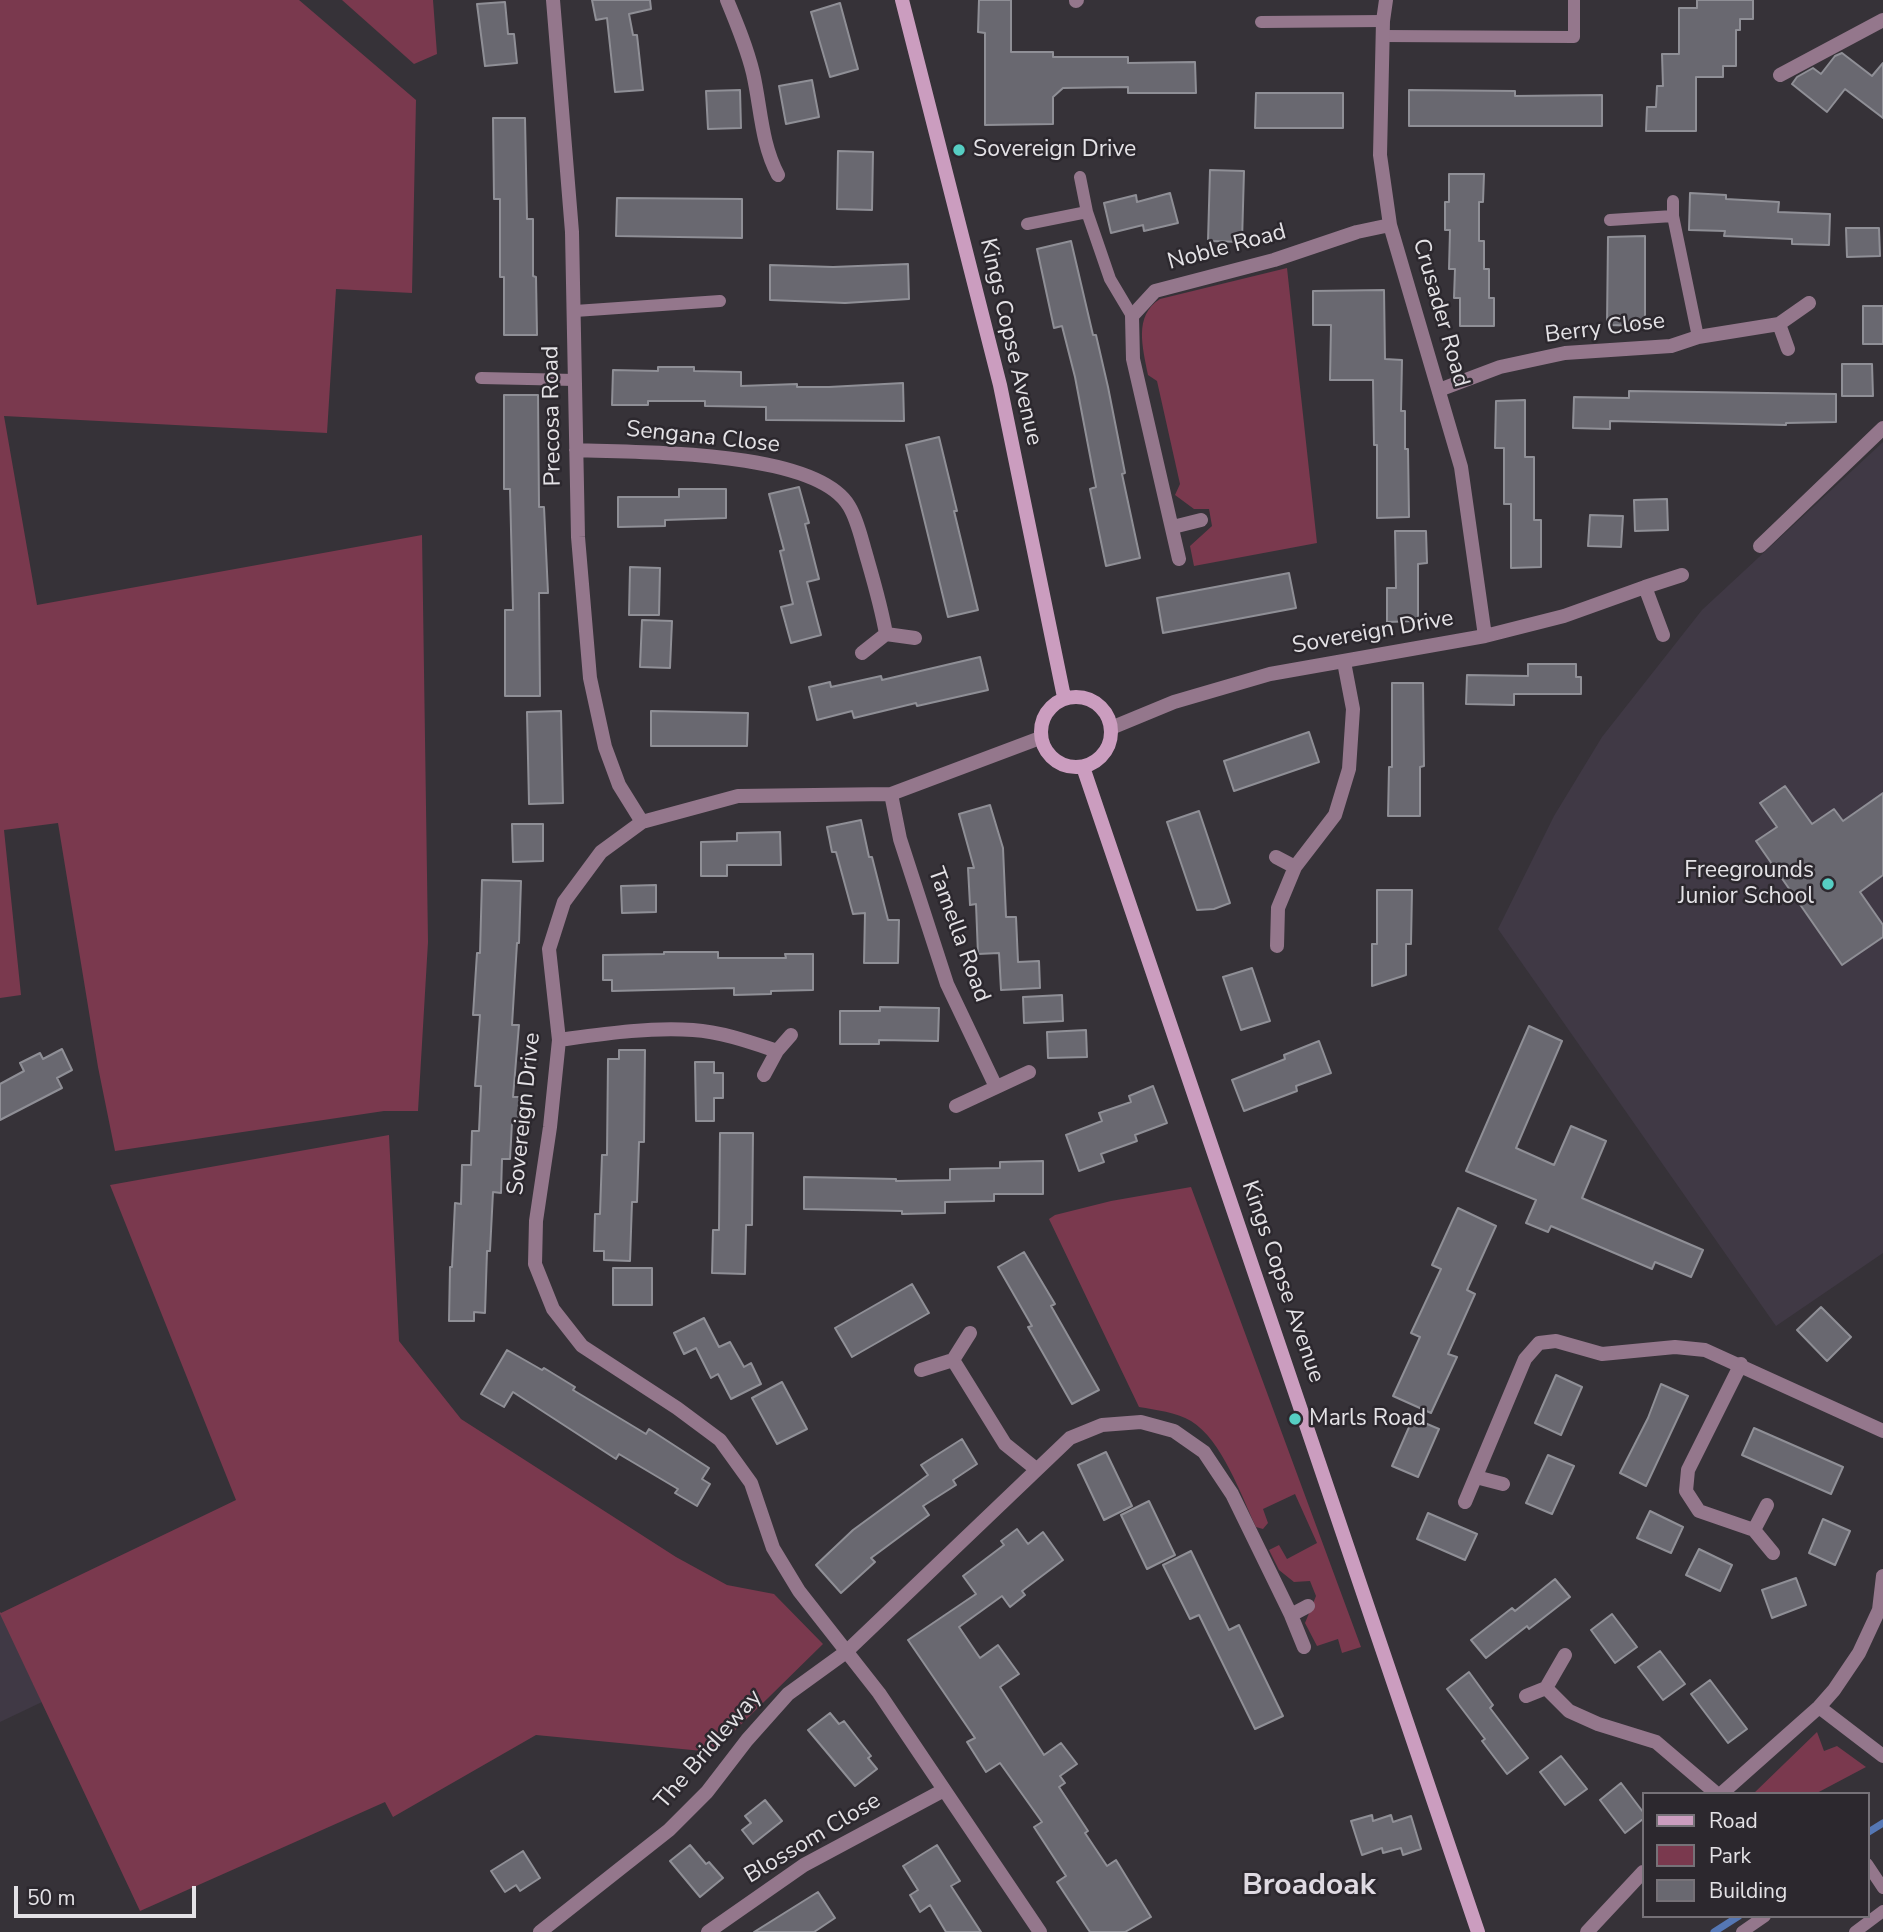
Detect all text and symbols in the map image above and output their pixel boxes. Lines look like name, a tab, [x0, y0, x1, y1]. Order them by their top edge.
place label: Sovereign Drive	[973, 136, 1136, 164]
marker: Sovereign Drive	[951, 142, 967, 158]
street label: Noble Road	[1165, 219, 1289, 277]
street label: Kings Copse Avenue	[973, 236, 1047, 448]
street label: Crusader Road	[1406, 236, 1474, 390]
street label: Berry Close	[1543, 308, 1667, 350]
street label: Precosa Road	[538, 346, 568, 486]
street label: Sengana Close	[625, 416, 781, 460]
street label: Sovereign Drive	[1290, 605, 1456, 661]
place label: Freegrounds Junior School	[1678, 857, 1814, 911]
street label: Tamella Road	[921, 864, 995, 1006]
marker: Freegrounds Junior School	[1820, 876, 1836, 892]
street label: Sovereign Drive	[503, 1031, 547, 1197]
street label: Kings Copse Avenue	[1235, 1177, 1329, 1387]
place label: Marls Road	[1309, 1405, 1426, 1433]
marker: Marls Road	[1287, 1411, 1303, 1427]
street label: The Bridleway	[650, 1685, 768, 1815]
street label: Blossom Close	[740, 1788, 886, 1890]
legend	[1642, 1792, 1869, 1918]
text: Road	[1709, 1807, 1758, 1835]
text: Park	[1709, 1842, 1751, 1870]
district label: Broadoak	[1242, 1869, 1376, 1905]
scale bar	[18, 1872, 200, 1916]
text: Building	[1709, 1877, 1787, 1905]
text: 50 m	[27, 1884, 76, 1912]

